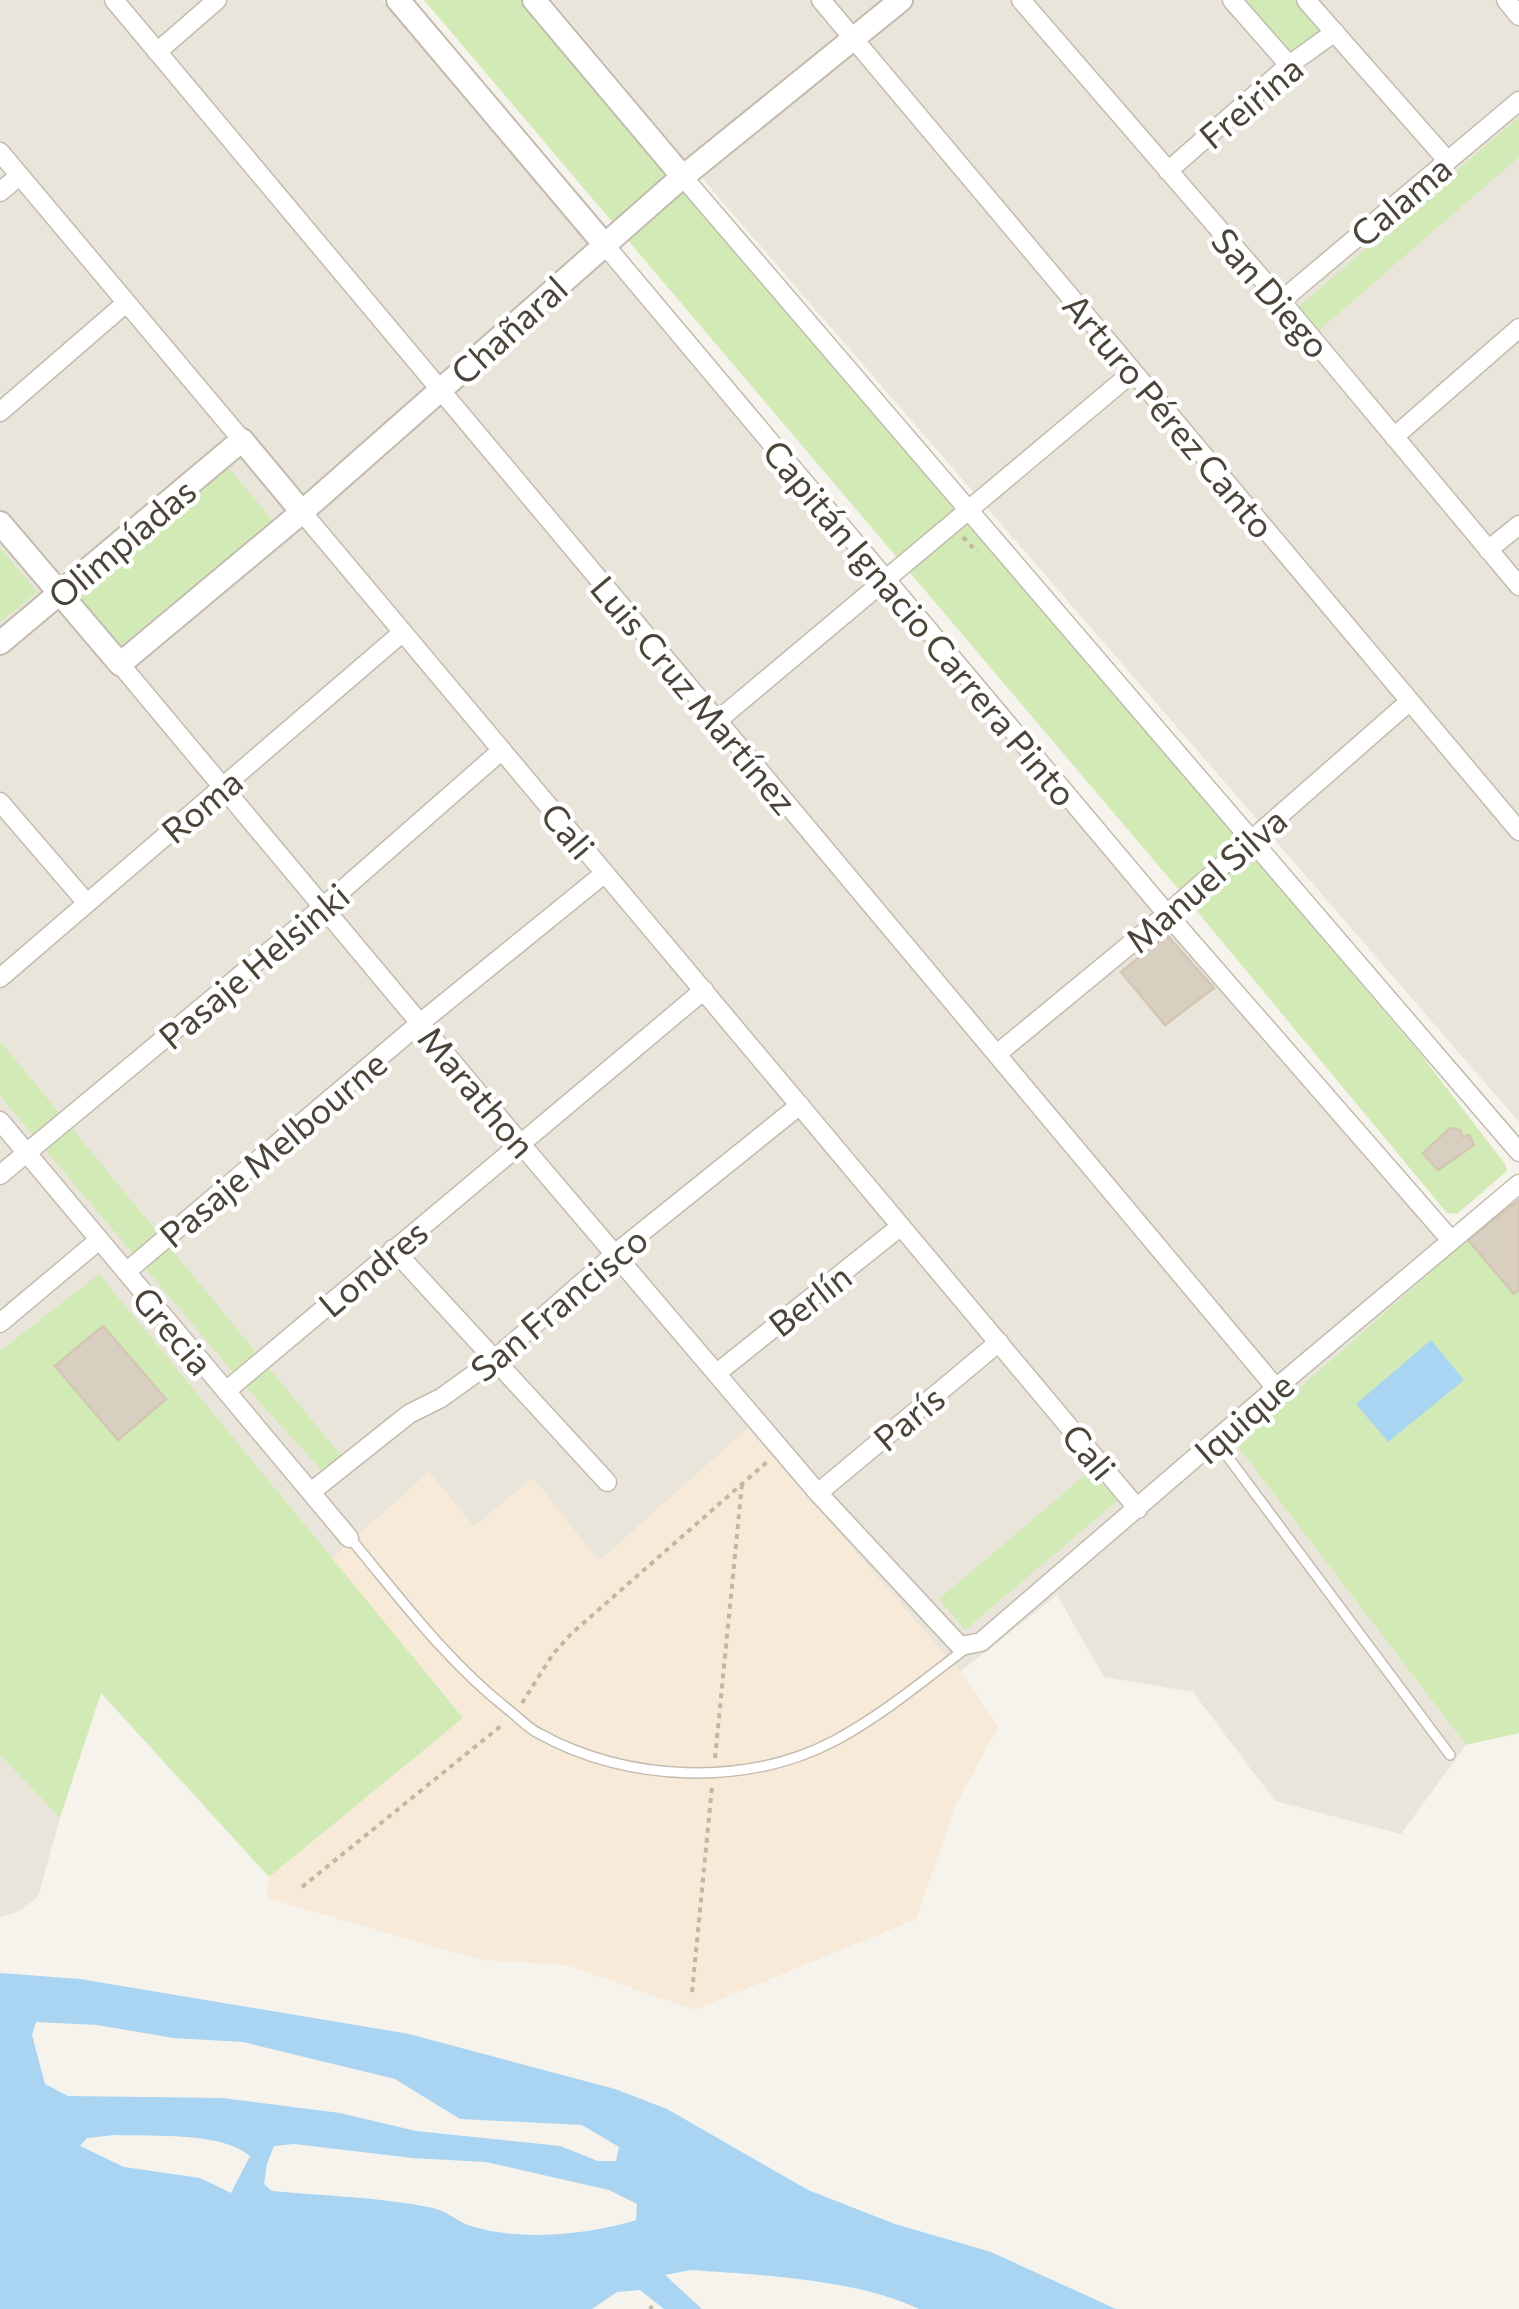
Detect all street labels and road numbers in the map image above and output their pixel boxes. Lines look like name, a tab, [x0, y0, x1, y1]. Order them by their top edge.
street label: Freirina	[1190, 45, 1310, 157]
street label: Calama	[1341, 146, 1459, 254]
street label: San Diego	[1204, 218, 1340, 366]
street label: Chañaral	[441, 266, 575, 392]
street label: Arturo Pérez Canto	[1055, 284, 1285, 546]
street label: Capitán Ignacio Carrera Pinto	[755, 430, 1087, 814]
street label: Olimpíadas	[38, 468, 204, 616]
street label: Luis Cruz Martínez	[583, 566, 807, 822]
street label: Roma	[152, 759, 250, 851]
street label: Cali	[533, 793, 605, 867]
street label: Manuel Silva	[1116, 797, 1294, 961]
street label: Pasaje Helsinki	[149, 873, 357, 1057]
street label: Marathon	[410, 1016, 546, 1166]
street label: Pasaje Melbourne	[150, 1041, 394, 1255]
street label: Londres	[309, 1209, 435, 1325]
street label: San Francisco	[461, 1217, 655, 1389]
street label: Berlín	[759, 1253, 859, 1345]
street label: Grecia	[125, 1277, 223, 1383]
street label: Iquique	[1185, 1362, 1301, 1472]
street label: París	[864, 1375, 952, 1459]
street label: Cali	[1054, 1414, 1126, 1488]

